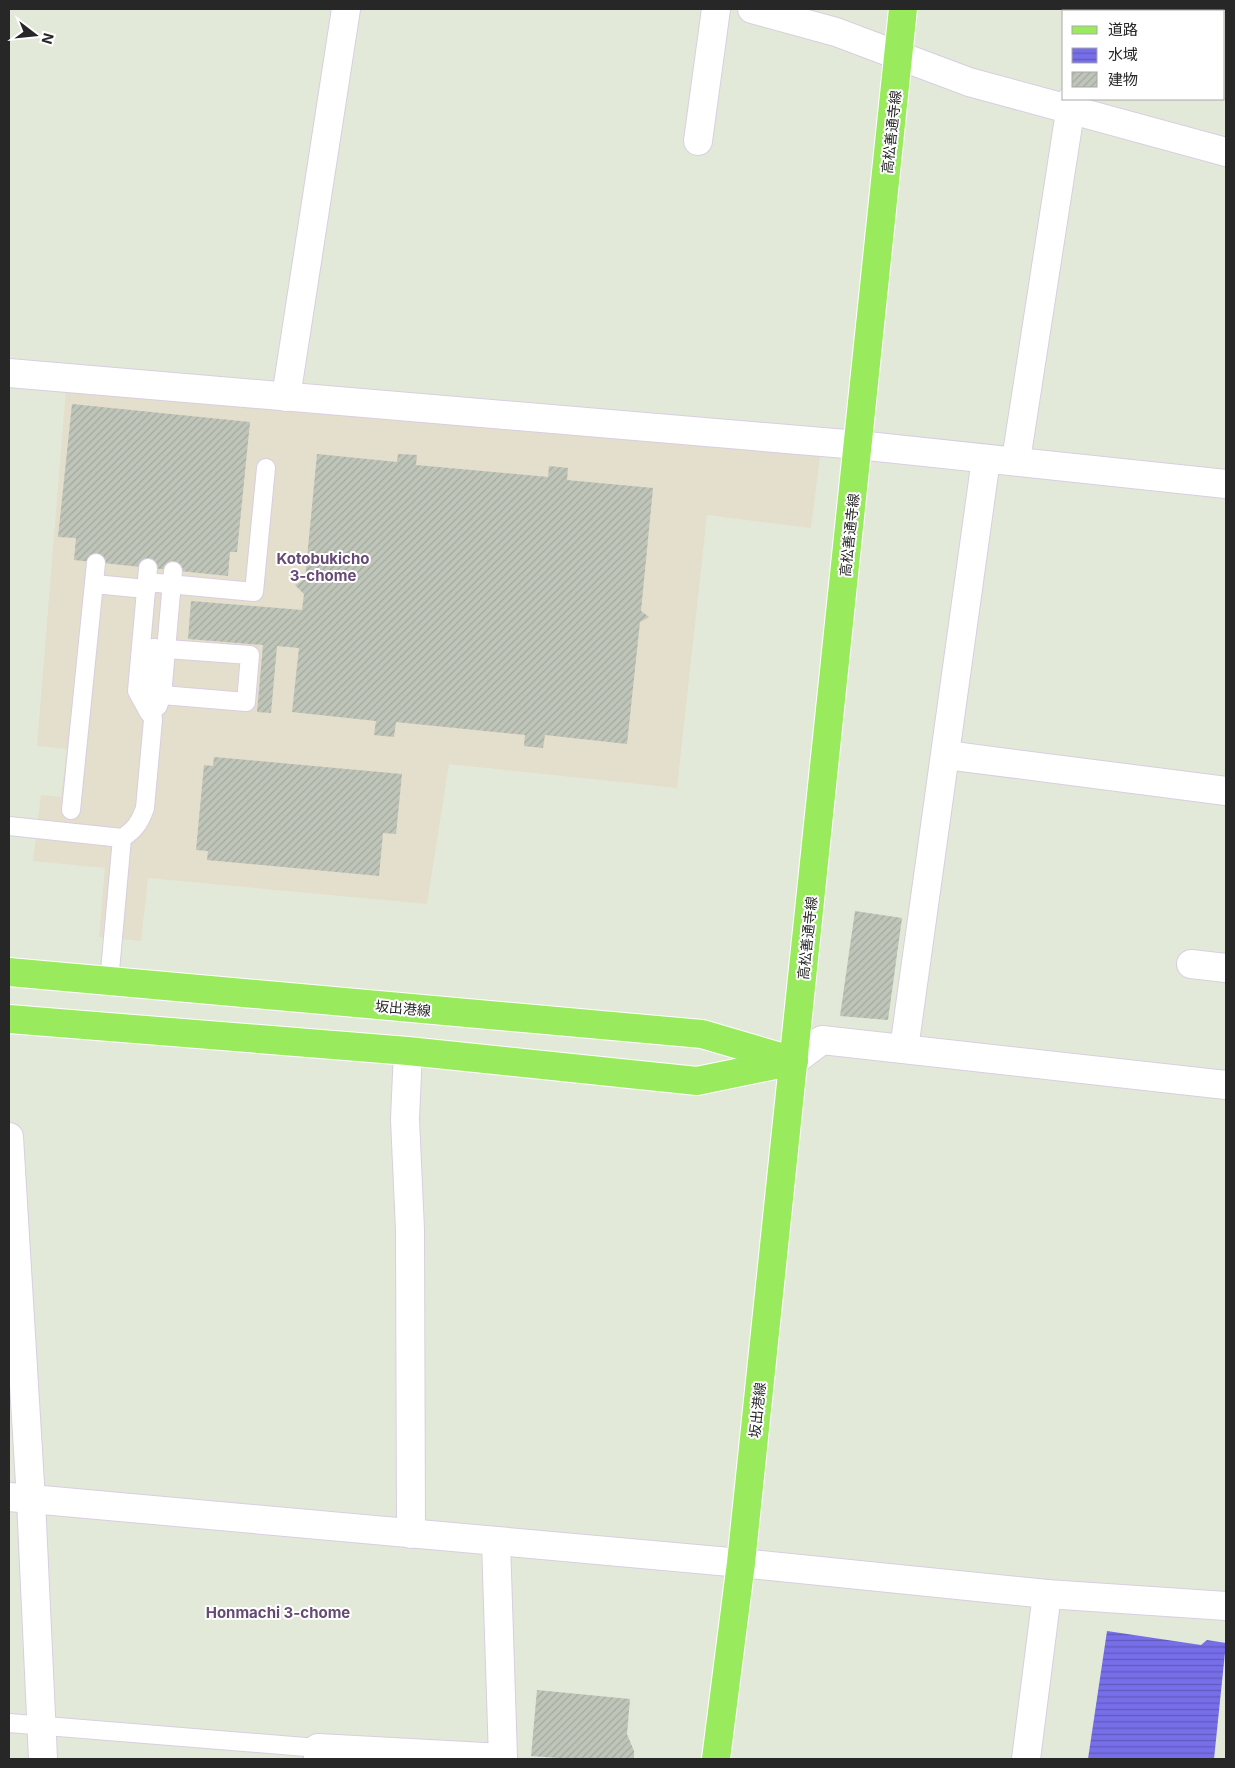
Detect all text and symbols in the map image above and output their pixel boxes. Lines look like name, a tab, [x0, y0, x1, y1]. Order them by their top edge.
north arrow	[10, 10, 60, 60]
legend	[1062, 10, 1225, 100]
text: 道路	[1108, 20, 1138, 39]
text: N	[38, 31, 58, 46]
text: 水域	[1108, 45, 1138, 64]
text: 建物	[1108, 70, 1138, 89]
street label: 高松善通寺線	[878, 89, 904, 175]
street label: 高松善通寺線	[836, 492, 862, 578]
district label: Kotobukicho 3-chome	[277, 549, 369, 585]
street label: 高松善通寺線	[794, 895, 820, 981]
street label: 坂出港線	[374, 997, 432, 1019]
street label: 坂出港線	[746, 1381, 768, 1439]
district label: Honmachi 3-chome	[206, 1603, 350, 1622]

